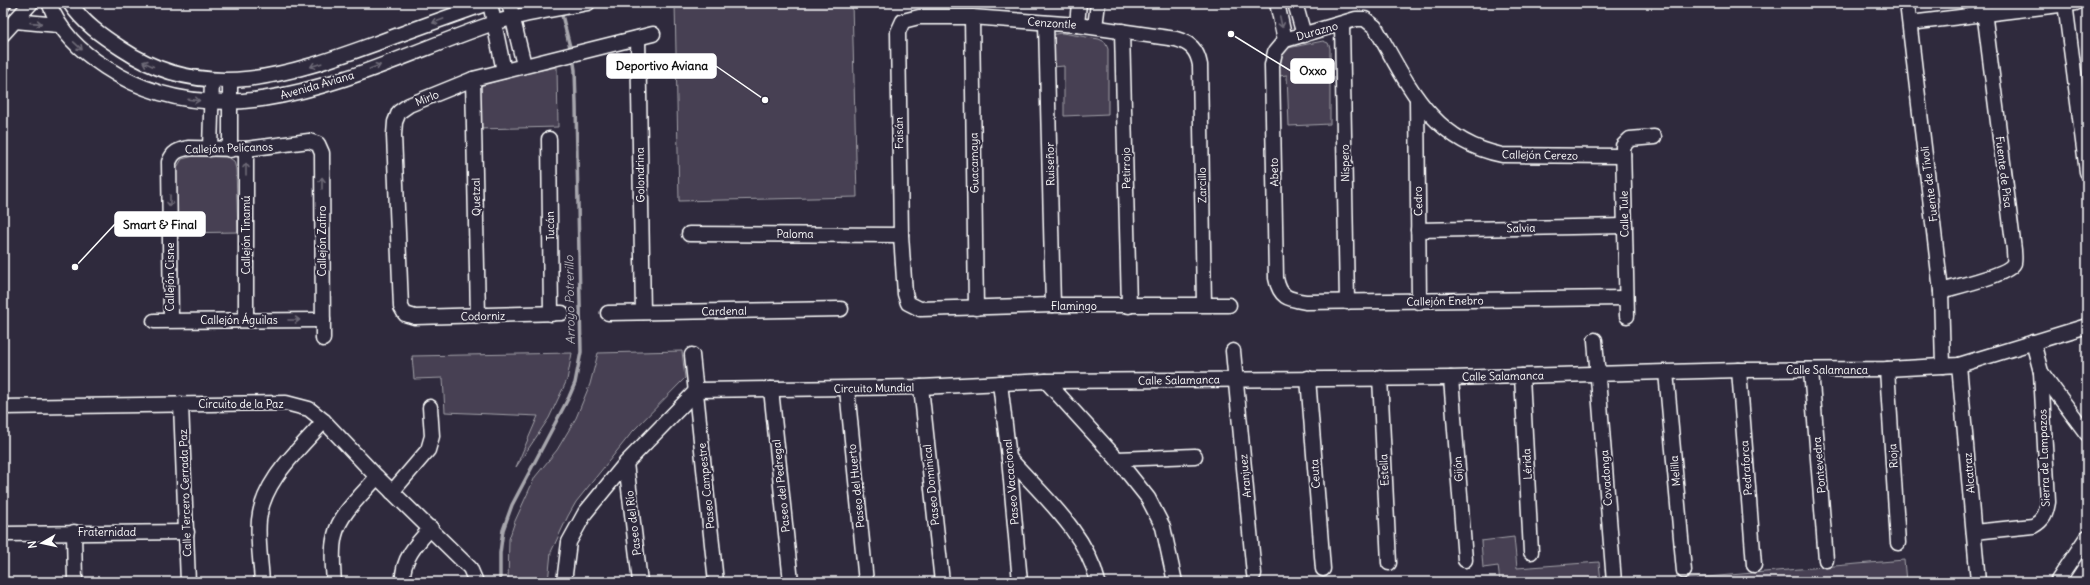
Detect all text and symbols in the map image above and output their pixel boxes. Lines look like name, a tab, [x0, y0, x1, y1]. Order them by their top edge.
street label: Cenzontle	[1027, 14, 1077, 32]
one-way arrow	[1278, 15, 1286, 28]
one-way arrow	[433, 17, 445, 25]
street label: Durazno	[1295, 18, 1339, 44]
one-way arrow	[29, 19, 42, 26]
one-way arrow	[73, 42, 83, 51]
callout: Deportivo Aviana	[607, 54, 716, 78]
text: Deportivo Aviana	[616, 58, 708, 74]
callout: Oxxo	[1291, 59, 1334, 83]
one-way arrow	[143, 60, 155, 67]
one-way arrow	[310, 62, 323, 69]
one-way arrow	[369, 62, 381, 70]
text: Oxxo	[1299, 63, 1327, 78]
street label: Avenida Aviana	[278, 68, 356, 102]
street label: Mirlo	[413, 87, 441, 109]
one-way arrow	[187, 96, 200, 104]
street label: Faisán	[892, 117, 906, 149]
street label: Guacamaya	[966, 133, 982, 193]
street label: Fuente de Pisa	[1993, 135, 2015, 209]
street label: Callejón Pelícanos	[185, 139, 273, 157]
street label: Ruiseñor	[1043, 141, 1057, 186]
street label: Níspero	[1338, 144, 1352, 182]
street label: Fuente de Tívoli	[1917, 145, 1941, 223]
street label: Golondrina	[633, 147, 647, 203]
street label: Petirrojo	[1119, 147, 1133, 189]
street label: Callejón Cerezo	[1502, 147, 1578, 163]
street label: Abeto	[1267, 157, 1281, 187]
one-way arrow	[242, 163, 250, 176]
street label: Zarcillo	[1195, 167, 1209, 203]
one-way arrow	[318, 177, 326, 190]
street label: Quetzal	[469, 178, 483, 216]
street label: Cedro	[1411, 186, 1425, 216]
street label: Calle Tule	[1617, 190, 1631, 237]
one-way arrow	[166, 194, 174, 207]
street label: Callejón Tinamú	[239, 195, 253, 274]
street label: Callejón Zafiro	[315, 206, 329, 276]
street label: Tucán	[543, 211, 557, 241]
callout: Smart & Final	[115, 212, 205, 236]
text: Smart & Final	[123, 217, 197, 232]
street label: Salvia	[1506, 221, 1536, 235]
street label: Paloma	[776, 227, 814, 241]
street label: Callejón Cisne	[163, 242, 177, 311]
water label: Arroyo Potrerillo	[561, 254, 578, 345]
street label: Callejón Enebro	[1406, 293, 1484, 309]
street label: Flamingo	[1051, 299, 1097, 313]
street label: Cardenal	[701, 304, 747, 318]
street label: Codorniz	[461, 309, 505, 323]
street label: Callejón Águilas	[200, 312, 278, 327]
one-way arrow	[287, 316, 300, 324]
street label: Calle Salamanca	[1786, 363, 1868, 377]
street label: Calle Salamanca	[1462, 368, 1544, 384]
street label: Calle Salamanca	[1138, 372, 1220, 388]
street label: Circuito Mundial	[834, 380, 914, 396]
street label: Circuito de la Paz	[198, 397, 284, 411]
street label: Sierra de Lampazos	[2035, 409, 2053, 507]
street label: Calle Tercero Cerrada Paz	[176, 429, 194, 557]
street label: Pontevedra	[1810, 436, 1828, 494]
street label: Paseo Vacacional	[1000, 438, 1022, 526]
street label: Paseo del Pedregal	[769, 439, 793, 533]
street label: Pedraforca	[1737, 440, 1755, 496]
street label: Paseo Campestre	[695, 442, 717, 530]
street label: Paseo del Huerto	[845, 443, 867, 529]
street label: Rioja	[1885, 443, 1901, 469]
street label: Paseo Dominical	[920, 444, 942, 526]
street label: Lérida	[1519, 448, 1535, 480]
street label: Covadonga	[1597, 449, 1615, 507]
street label: Alcatraz	[1960, 452, 1978, 494]
street label: Aranjuez	[1236, 453, 1254, 499]
street label: Estella	[1376, 454, 1392, 486]
street label: Melilla	[1667, 455, 1683, 487]
street label: Gijón	[1450, 456, 1466, 482]
street label: Ceuta	[1307, 459, 1323, 489]
street label: Paseo del Río	[622, 490, 644, 556]
north arrow	[22, 523, 62, 563]
street label: Fraternidad	[78, 525, 137, 539]
text: N	[25, 540, 40, 549]

